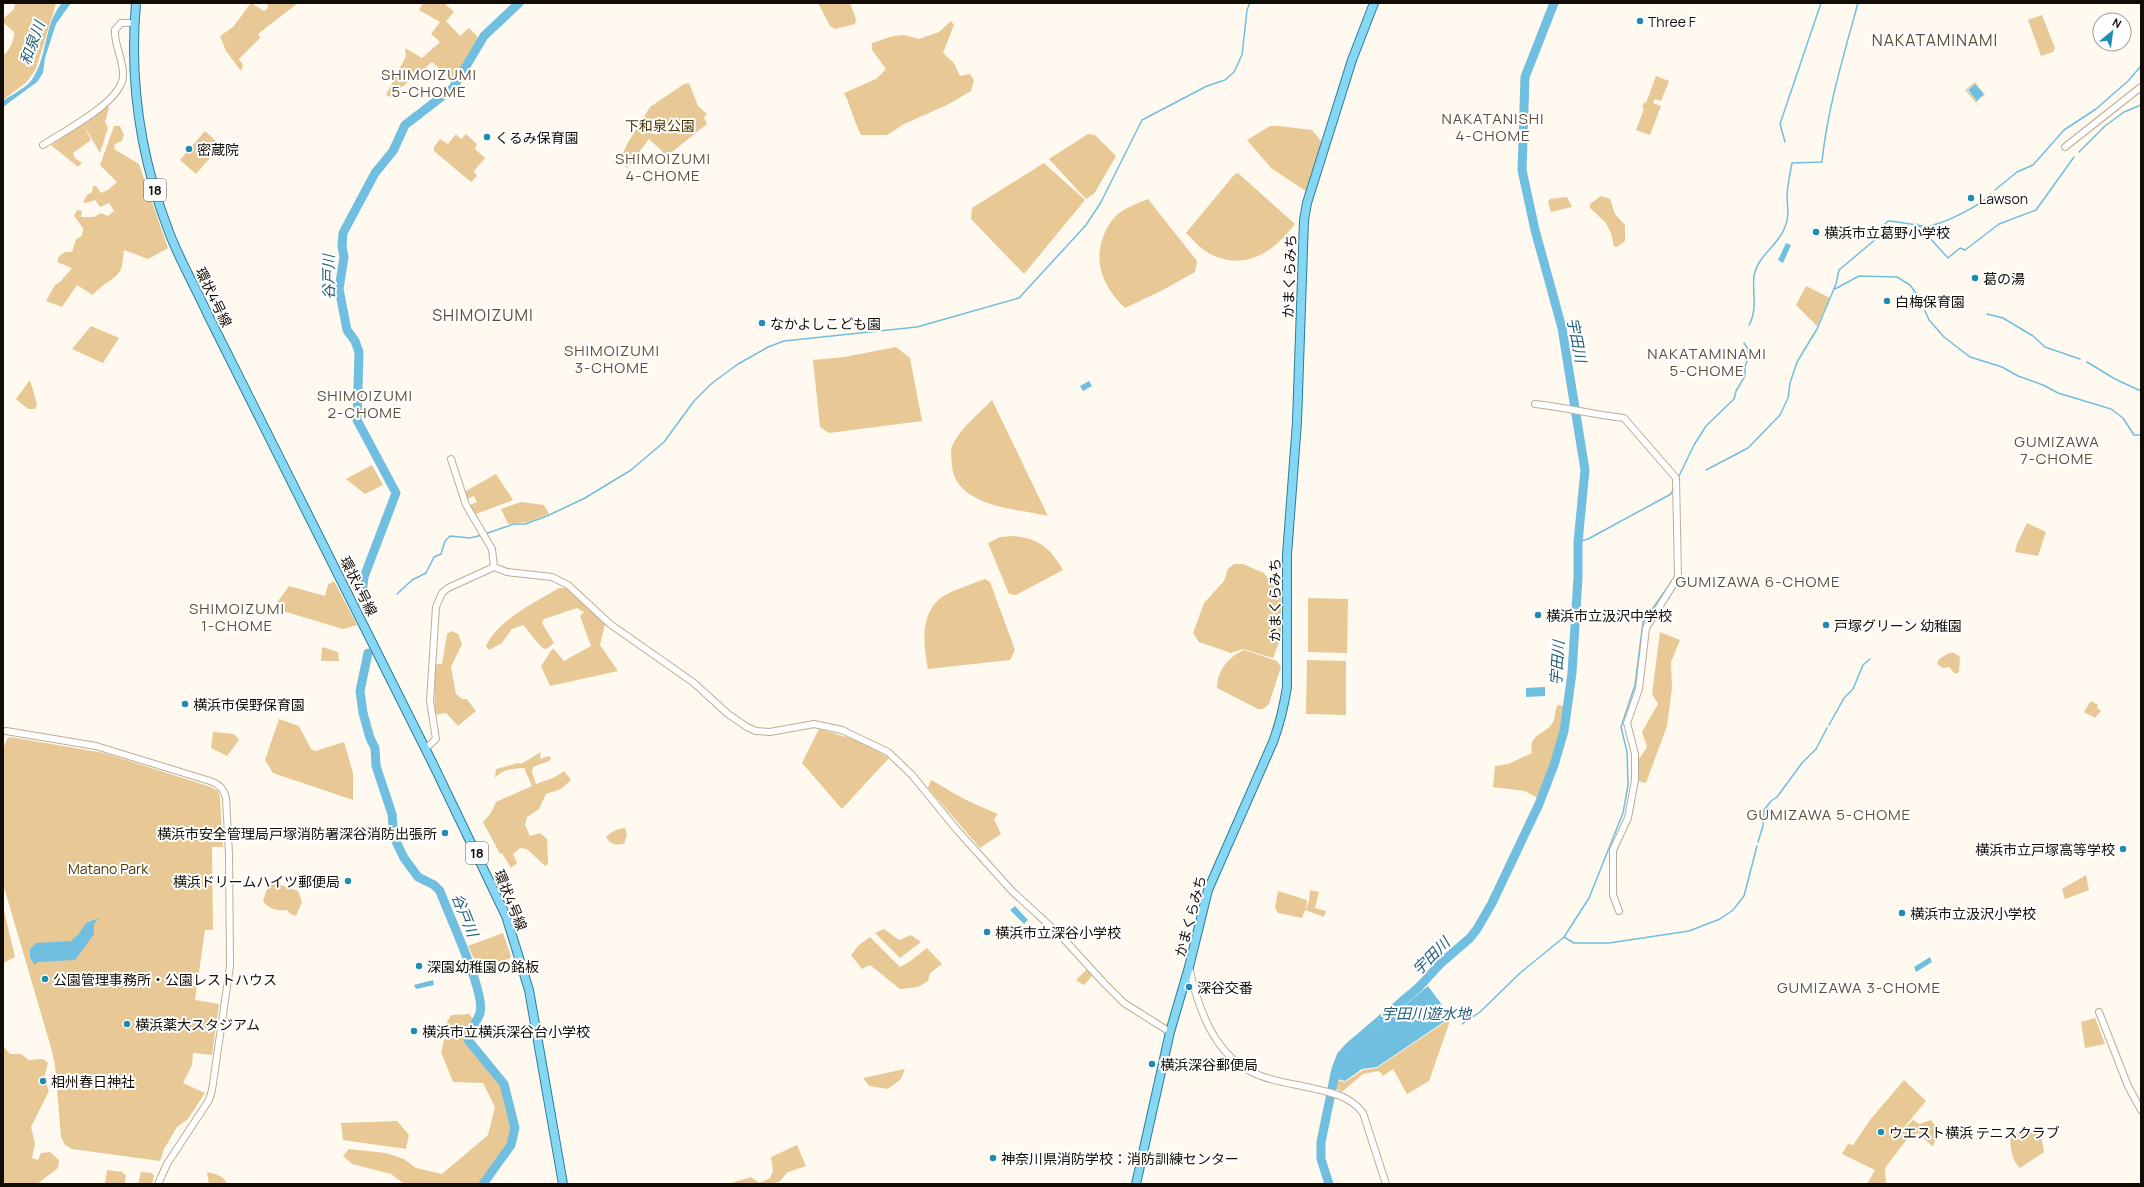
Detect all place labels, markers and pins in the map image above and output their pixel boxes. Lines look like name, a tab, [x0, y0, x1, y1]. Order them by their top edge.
place label: Three F	[1648, 12, 1696, 31]
marker: Three F	[1635, 16, 1645, 26]
place label: くるみ保育園	[495, 128, 579, 147]
marker: くるみ保育園	[482, 132, 492, 142]
place label: 密蔵院	[197, 140, 239, 159]
marker: 密蔵院	[184, 144, 194, 154]
place label: Lawson	[1979, 189, 2028, 208]
marker: Lawson	[1966, 193, 1976, 203]
place label: 横浜市立葛野小学校	[1824, 223, 1950, 242]
marker: 横浜市立葛野小学校	[1811, 227, 1821, 237]
place label: 葛の湯	[1983, 269, 2025, 288]
marker: 葛の湯	[1970, 273, 1980, 283]
place label: 白梅保育園	[1895, 292, 1965, 311]
marker: 白梅保育園	[1882, 296, 1892, 306]
place label: なかよしこども園	[770, 314, 881, 333]
marker: なかよしこども園	[757, 318, 767, 328]
place label: 横浜市立汲沢中学校	[1546, 606, 1672, 625]
marker: 横浜市立汲沢中学校	[1533, 610, 1543, 620]
place label: 戸塚グリーン 幼稚園	[1834, 616, 1962, 635]
marker: 戸塚グリーン 幼稚園	[1821, 620, 1831, 630]
place label: 横浜市俣野保育園	[193, 695, 305, 714]
marker: 横浜市俣野保育園	[180, 699, 190, 709]
place label: 横浜市安全管理局戸塚消防署深谷消防出張所	[157, 824, 437, 843]
marker: 横浜市安全管理局戸塚消防署深谷消防出張所	[440, 828, 450, 838]
place label: 横浜市立戸塚高等学校	[1975, 840, 2115, 859]
marker: 横浜市立戸塚高等学校	[2118, 844, 2128, 854]
place label: 横浜ドリームハイツ郵便局	[173, 872, 340, 891]
marker: 横浜ドリームハイツ郵便局	[343, 876, 353, 886]
place label: 横浜市立汲沢小学校	[1910, 904, 2036, 923]
marker: 横浜市立汲沢小学校	[1897, 908, 1907, 918]
place label: 横浜市立深谷小学校	[995, 923, 1121, 942]
marker: 横浜市立深谷小学校	[982, 927, 992, 937]
place label: 深園幼稚園の銘板	[427, 957, 539, 976]
marker: 深園幼稚園の銘板	[414, 961, 424, 971]
place label: 公園管理事務所・公園レストハウス	[53, 970, 277, 989]
marker: 公園管理事務所・公園レストハウス	[40, 974, 50, 984]
place label: 深谷交番	[1197, 978, 1253, 997]
marker: 深谷交番	[1184, 982, 1194, 992]
place label: 横浜薬大スタジアム	[135, 1015, 260, 1034]
marker: 横浜薬大スタジアム	[122, 1019, 132, 1029]
place label: 横浜市立横浜深谷台小学校	[422, 1022, 590, 1041]
marker: 横浜市立横浜深谷台小学校	[409, 1026, 419, 1036]
place label: 横浜深谷郵便局	[1160, 1055, 1258, 1074]
marker: 横浜深谷郵便局	[1147, 1059, 1157, 1069]
place label: 相州春日神社	[51, 1072, 135, 1091]
marker: 相州春日神社	[38, 1076, 48, 1086]
place label: ウエスト横浜 テニスクラブ	[1889, 1123, 2060, 1142]
marker: ウエスト横浜 テニスクラブ	[1876, 1127, 1886, 1137]
place label: 神奈川県消防学校：消防訓練センター	[1001, 1149, 1239, 1168]
marker: 神奈川県消防学校：消防訓練センター	[988, 1153, 998, 1163]

